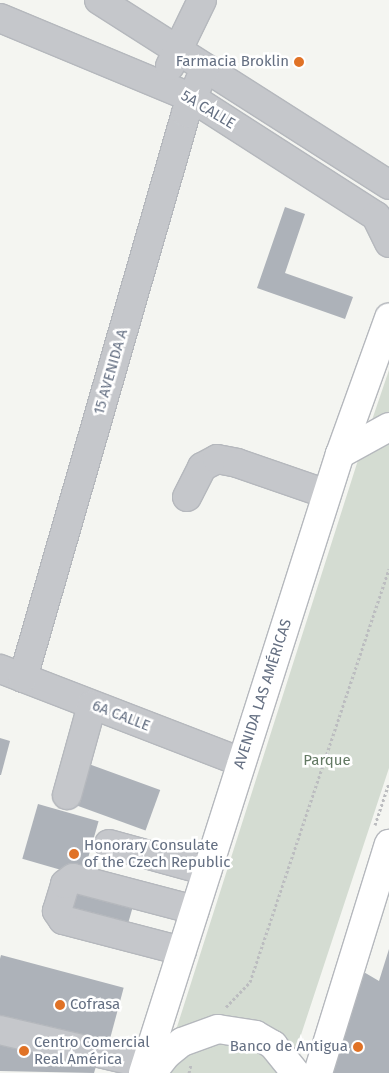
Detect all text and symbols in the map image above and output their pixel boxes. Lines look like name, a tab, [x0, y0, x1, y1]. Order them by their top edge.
place label: Farmacia Broklin	[176, 53, 289, 71]
marker: Farmacia Broklin	[293, 56, 305, 68]
street label: 5A CALLE	[178, 87, 238, 133]
street label: 15 AVENIDA A	[90, 327, 132, 417]
street label: AVENIDA LAS AMÉRICAS	[230, 617, 296, 771]
street label: 6A CALLE	[90, 697, 152, 735]
park label: Parque	[303, 752, 351, 770]
place label: Honorary Consulate of the Czech Republic	[84, 836, 230, 871]
marker: Honorary Consulate of the Czech Republic	[68, 848, 80, 860]
place label: Cofrasa	[70, 996, 120, 1014]
marker: Cofrasa	[54, 999, 66, 1011]
place label: Centro Comercial Real América	[34, 1033, 150, 1068]
place label: Banco de Antigua	[230, 1038, 348, 1056]
marker: Banco de Antigua	[352, 1041, 364, 1053]
marker: Centro Comercial Real América	[18, 1045, 30, 1057]

